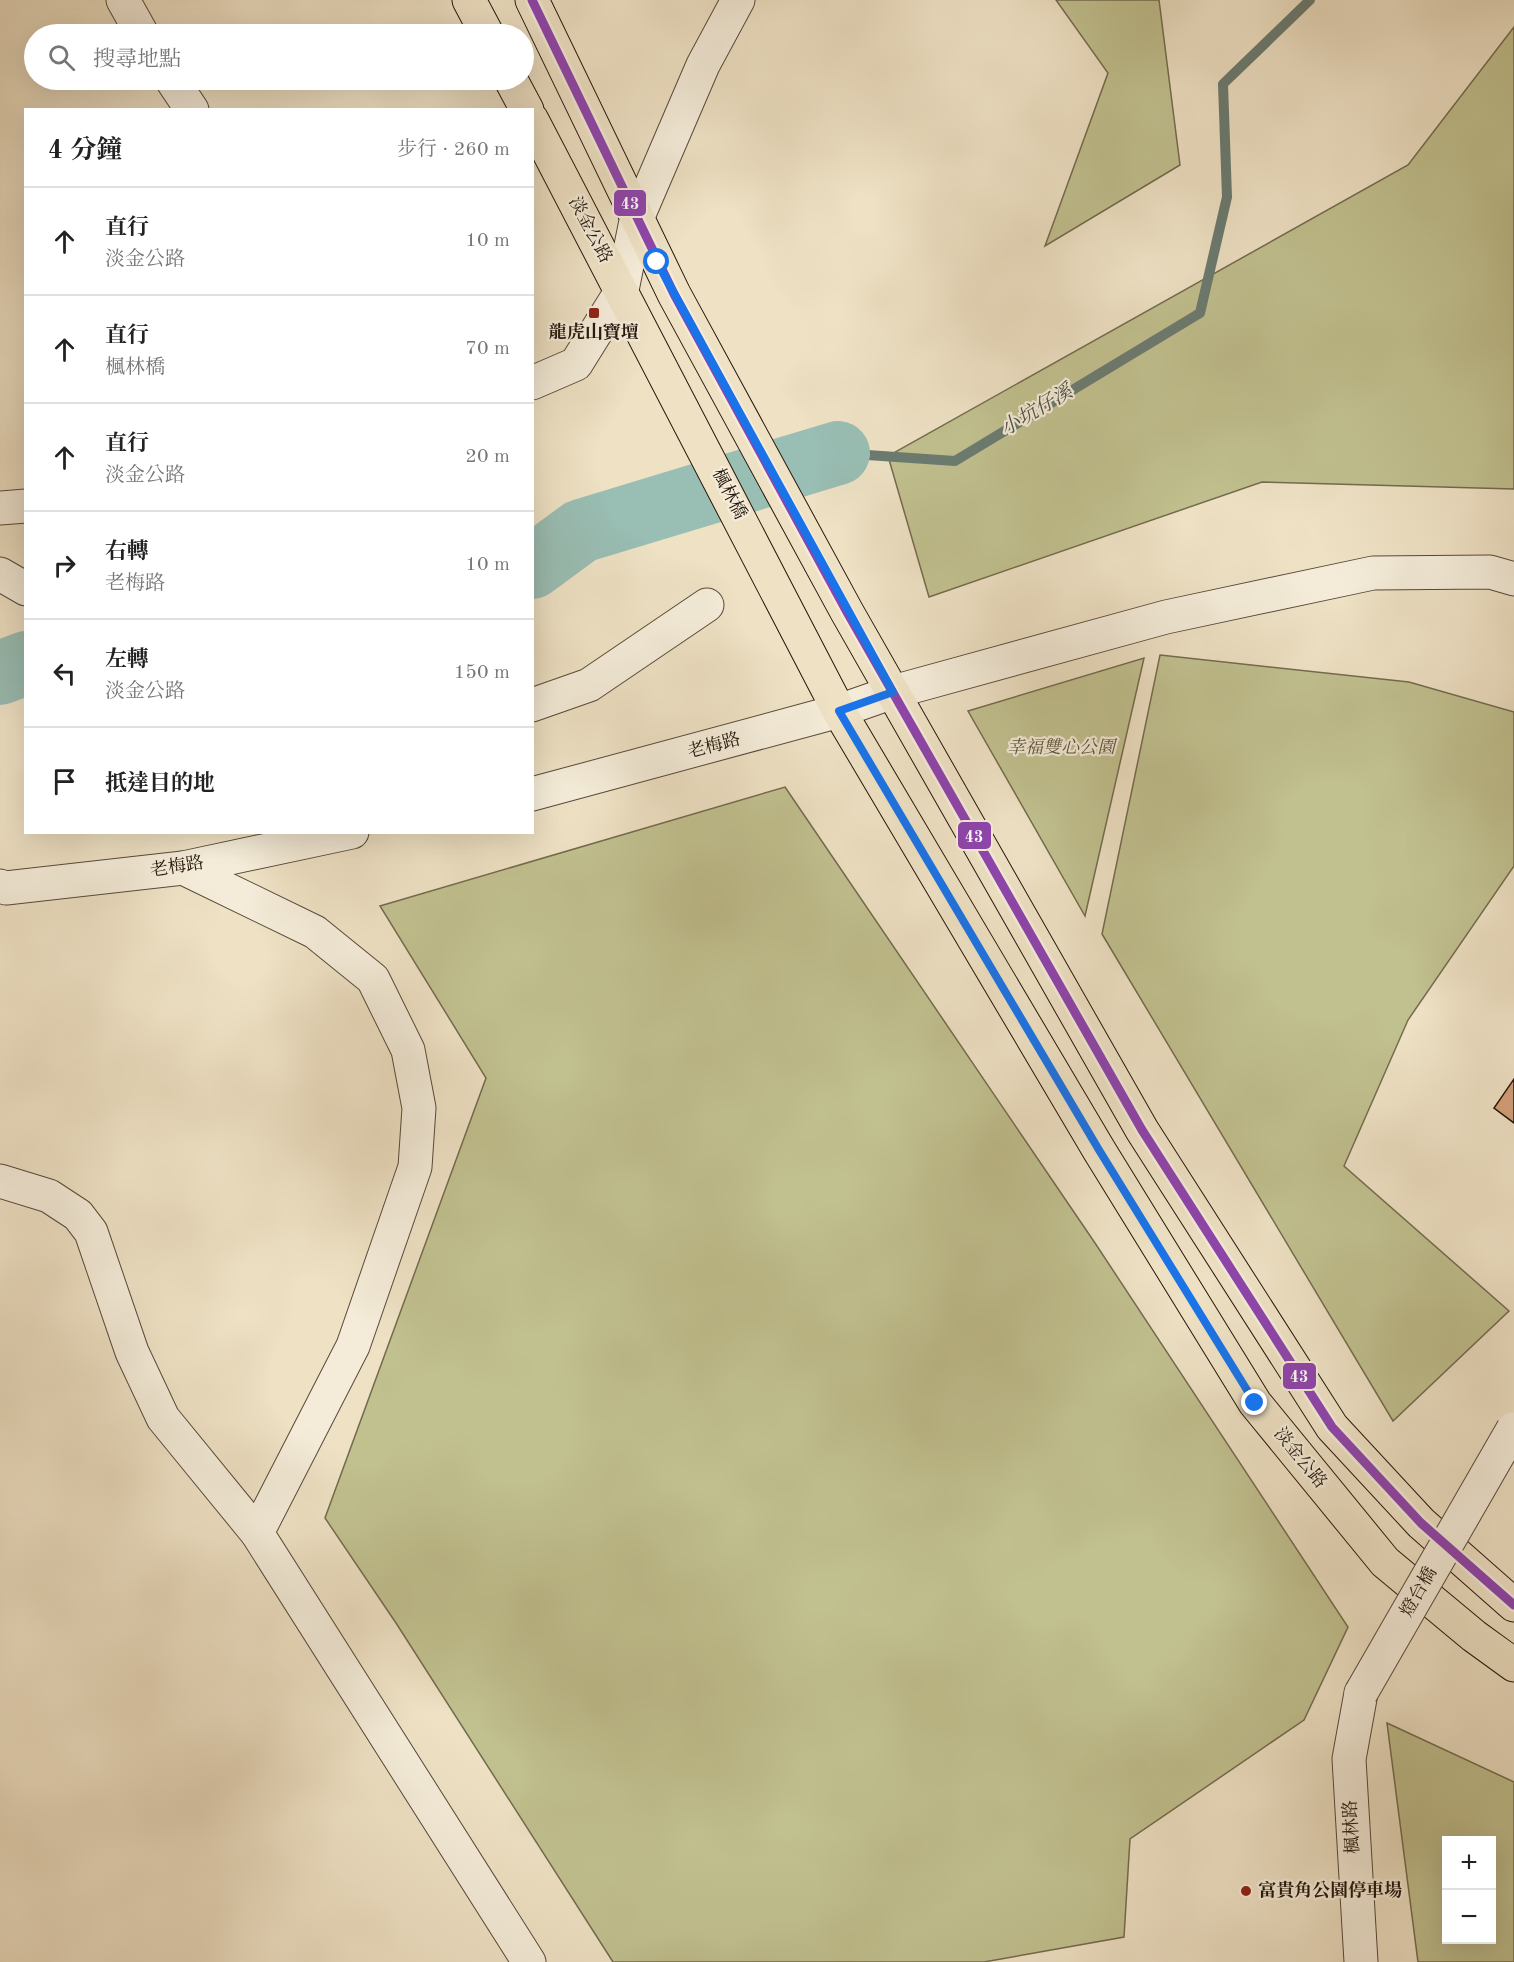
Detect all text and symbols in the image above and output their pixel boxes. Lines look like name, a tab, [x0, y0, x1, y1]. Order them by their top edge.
search box	[24, 24, 534, 90]
icon: search	[45, 41, 78, 74]
text: 搜尋地點	[93, 49, 181, 71]
text: 4 分鐘	[48, 138, 122, 164]
text: 步行 · 260 m	[397, 140, 510, 160]
line badge: 43	[613, 189, 647, 217]
street label: 淡金公路	[565, 193, 617, 266]
text: 43	[621, 197, 639, 213]
text: 直行	[105, 217, 149, 239]
icon: ahead	[48, 225, 81, 258]
text: 10 m	[465, 231, 510, 251]
route start	[643, 248, 669, 274]
text: 淡金公路	[105, 250, 185, 270]
marker: 龍虎山寶壇	[587, 306, 601, 320]
place label: 龍虎山寶壇	[549, 322, 639, 342]
text: 直行	[105, 325, 149, 347]
icon: ahead	[48, 333, 81, 366]
text: 70 m	[465, 339, 510, 359]
text: 楓林橋	[105, 358, 165, 378]
water label: 小坑仔溪	[997, 379, 1078, 440]
text: 直行	[105, 433, 149, 455]
icon: ahead	[48, 441, 81, 474]
text: 20 m	[465, 447, 510, 467]
street label: 楓林橋	[709, 465, 751, 522]
text: 淡金公路	[105, 466, 185, 486]
text: 右轉	[105, 541, 149, 563]
icon: right	[48, 549, 81, 582]
text: 10 m	[465, 555, 510, 575]
text: 老梅路	[105, 574, 165, 594]
text: 左轉	[105, 649, 149, 671]
icon: left	[48, 657, 81, 690]
text: 150 m	[454, 663, 510, 683]
text: 淡金公路	[105, 682, 185, 702]
street label: 老梅路	[685, 728, 742, 762]
park label: 幸福雙心公園	[1007, 737, 1118, 757]
icon: arrive	[48, 765, 81, 798]
text: 抵達目的地	[105, 773, 215, 795]
line badge: 43	[957, 821, 992, 850]
text: 43	[965, 830, 983, 846]
street label: 老梅路	[149, 852, 205, 880]
line badge: 43	[1282, 1362, 1317, 1390]
text: 43	[1290, 1370, 1308, 1386]
route end	[1241, 1389, 1267, 1415]
street label: 淡金公路	[1270, 1423, 1331, 1492]
street label: 燈台橋	[1396, 1563, 1440, 1620]
street label: 楓林路	[1340, 1800, 1362, 1855]
map controls	[1442, 1836, 1496, 1944]
button: +	[1442, 1836, 1496, 1890]
place label: 富貴角公園停車場	[1258, 1880, 1402, 1900]
marker: 富貴角公園停車場	[1239, 1884, 1253, 1898]
button: −	[1442, 1890, 1496, 1944]

